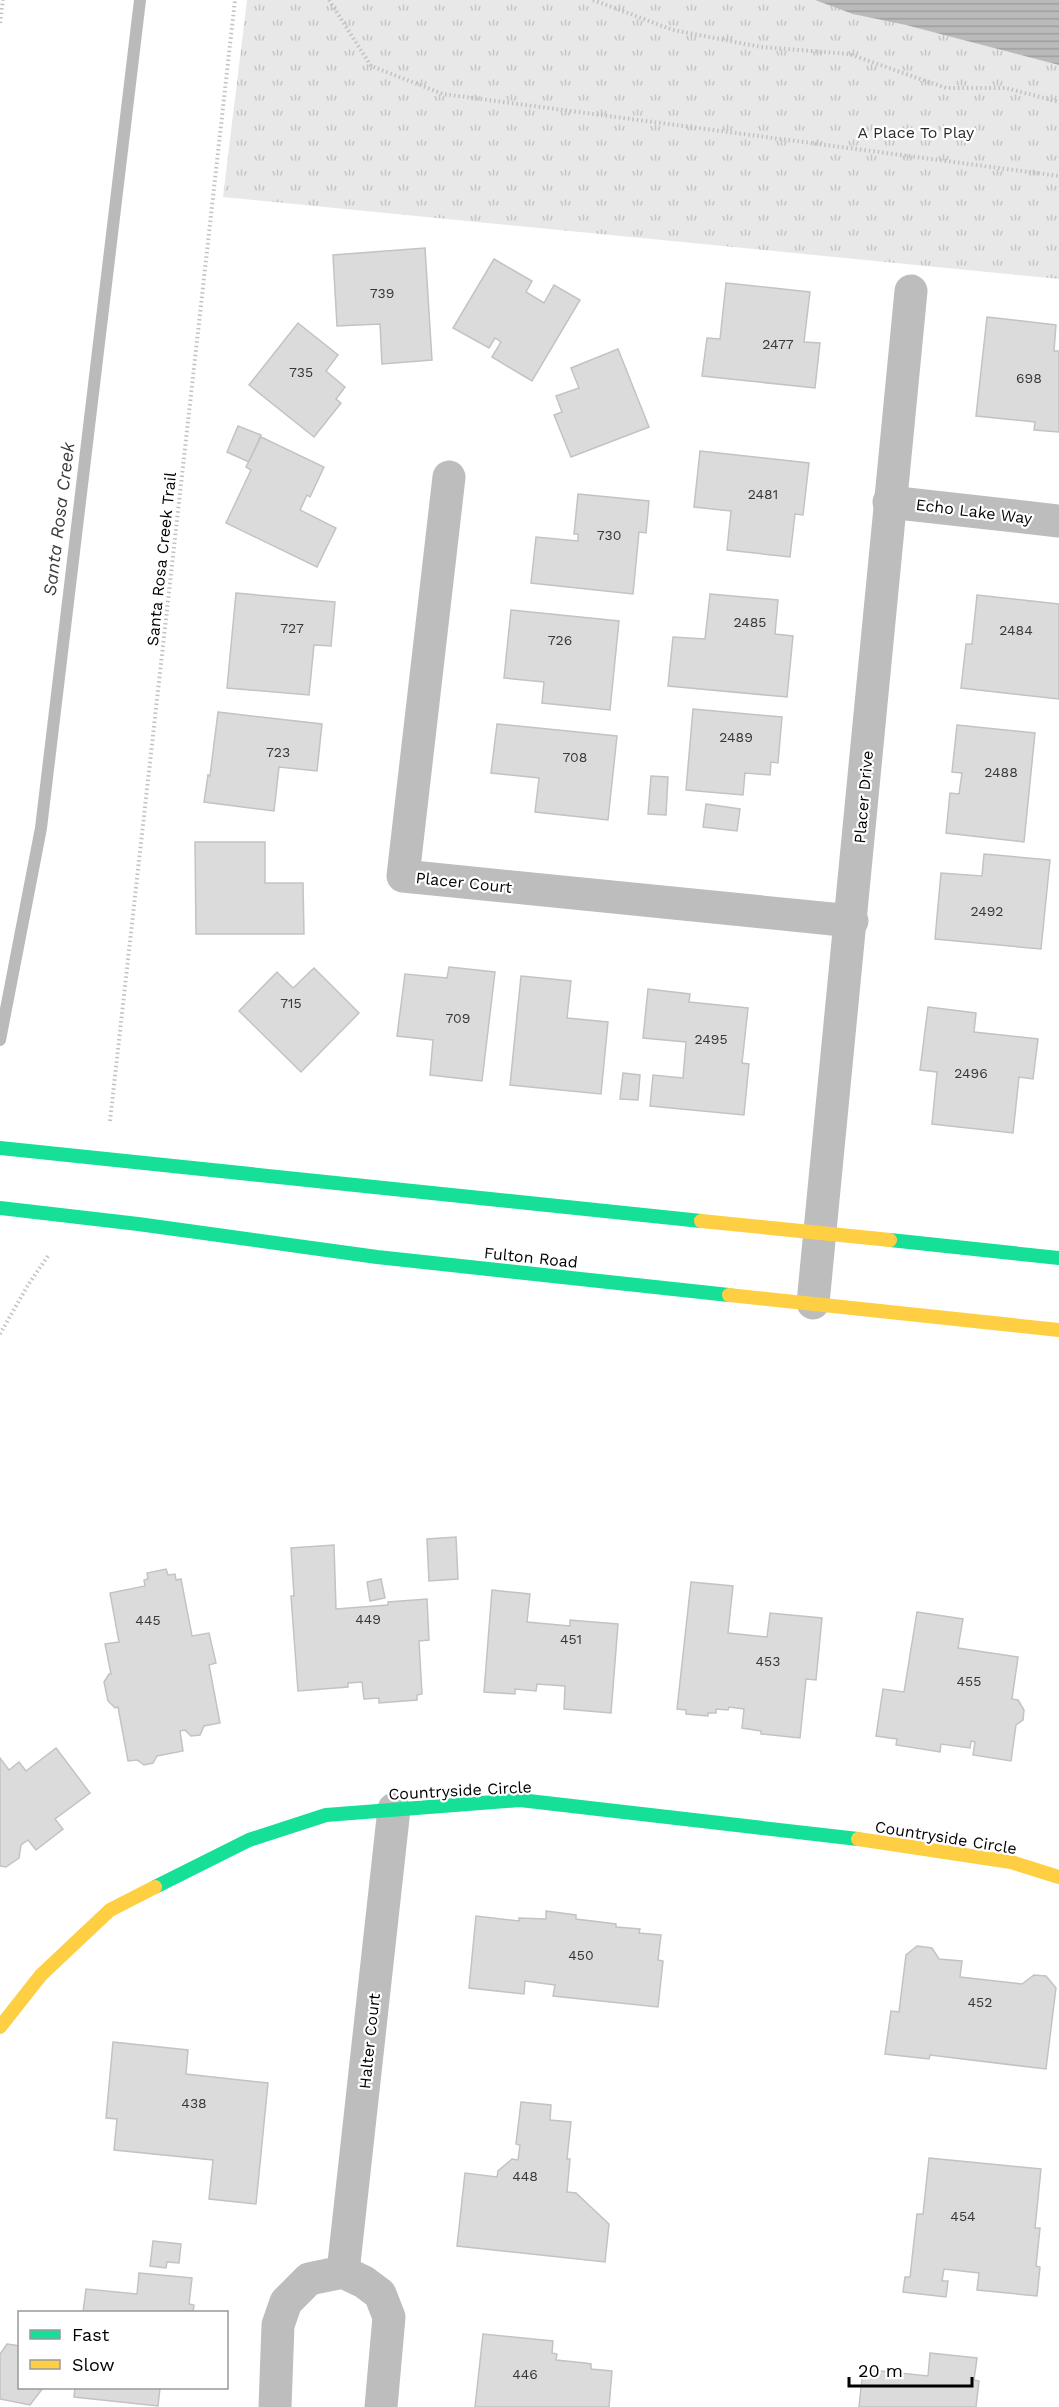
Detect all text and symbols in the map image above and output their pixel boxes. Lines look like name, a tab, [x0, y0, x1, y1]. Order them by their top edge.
park label: A Place To Play	[858, 123, 975, 142]
house number: 739	[370, 285, 394, 301]
house number: 2477	[762, 336, 794, 352]
house number: 735	[289, 364, 313, 380]
house number: 698	[1016, 370, 1042, 386]
water label: Santa Rosa Creek	[39, 440, 79, 597]
street label: Santa Rosa Creek Trail	[143, 471, 180, 647]
house number: 2481	[748, 486, 778, 502]
street label: Echo Lake Way	[915, 495, 1034, 528]
house number: 730	[597, 527, 621, 543]
house number: 2485	[733, 614, 767, 630]
house number: 727	[280, 620, 304, 636]
house number: 2484	[999, 622, 1033, 638]
house number: 726	[548, 632, 572, 648]
house number: 2489	[719, 729, 753, 745]
house number: 723	[266, 744, 290, 760]
house number: 708	[563, 749, 587, 765]
street label: Placer Drive	[850, 750, 877, 844]
house number: 2488	[984, 764, 1018, 780]
street label: Placer Court	[415, 868, 513, 897]
house number: 2492	[970, 903, 1004, 919]
house number: 715	[280, 995, 302, 1011]
house number: 709	[446, 1010, 470, 1026]
house number: 2495	[694, 1031, 728, 1047]
house number: 2496	[954, 1065, 988, 1081]
street label: Fulton Road	[483, 1243, 579, 1272]
house number: 449	[355, 1611, 381, 1627]
house number: 445	[135, 1612, 161, 1628]
house number: 451	[560, 1631, 582, 1647]
house number: 453	[756, 1653, 780, 1669]
house number: 455	[957, 1673, 981, 1689]
street label: Countryside Circle	[388, 1777, 532, 1804]
street label: Countryside Circle	[874, 1817, 1018, 1858]
house number: 450	[568, 1947, 594, 1963]
street label: Halter Court	[355, 1992, 384, 2090]
house number: 452	[968, 1994, 992, 2010]
house number: 438	[181, 2095, 207, 2111]
house number: 448	[512, 2168, 538, 2184]
house number: 454	[950, 2208, 976, 2224]
legend	[18, 2311, 228, 2389]
text: Fast	[72, 2324, 110, 2345]
scale bar	[849, 2350, 972, 2388]
text: Slow	[72, 2354, 115, 2375]
text: 20 m	[858, 2360, 903, 2381]
house number: 446	[512, 2366, 538, 2382]

